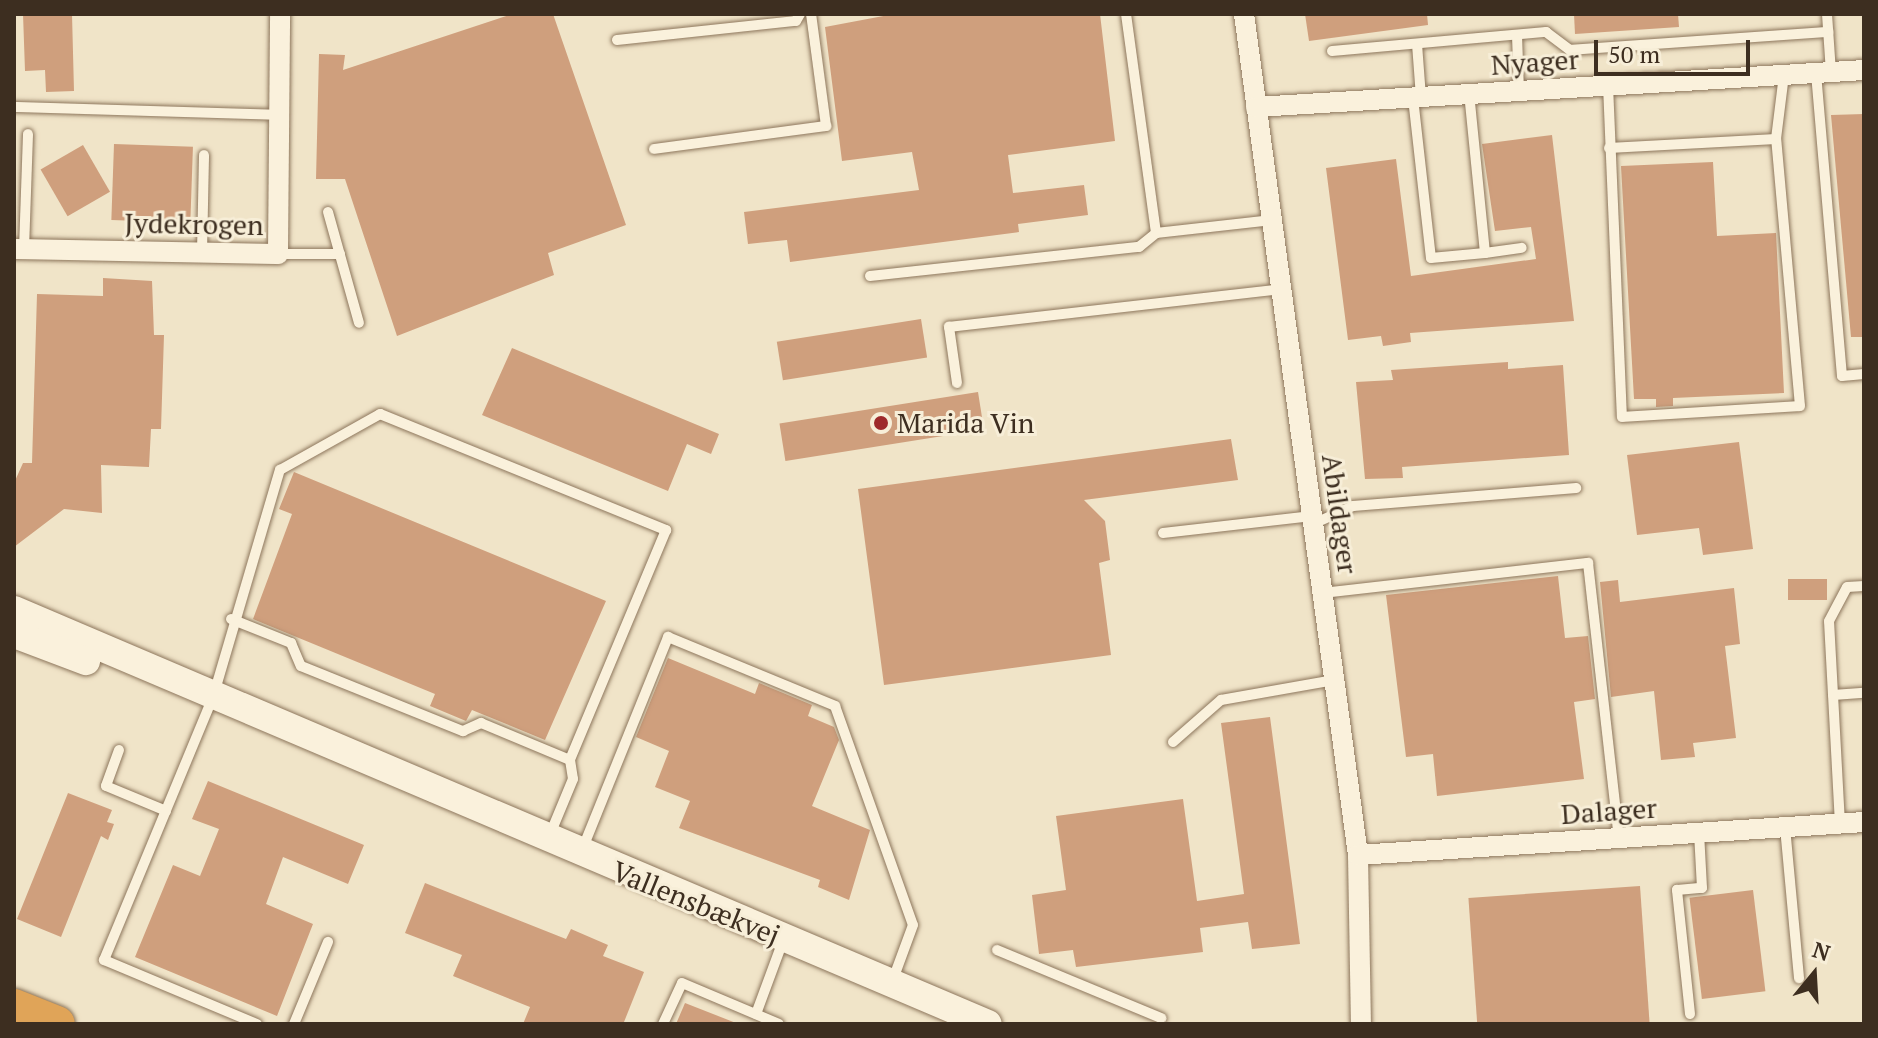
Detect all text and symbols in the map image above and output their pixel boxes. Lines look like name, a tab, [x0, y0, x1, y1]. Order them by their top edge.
scale bar	[1598, 24, 1754, 74]
text: 50 m	[1608, 38, 1660, 70]
street label: Nyager	[1490, 42, 1580, 82]
street label: Jydekrogen	[124, 206, 264, 242]
place label: Marida Vin	[897, 406, 1035, 440]
marker: Marida Vin	[872, 414, 890, 432]
street label: Abildager	[1315, 452, 1365, 576]
street label: Dalager	[1560, 791, 1658, 831]
street label: Vallensbækvej	[607, 854, 785, 952]
north arrow	[1774, 934, 1854, 1014]
text: N	[1809, 934, 1834, 967]

